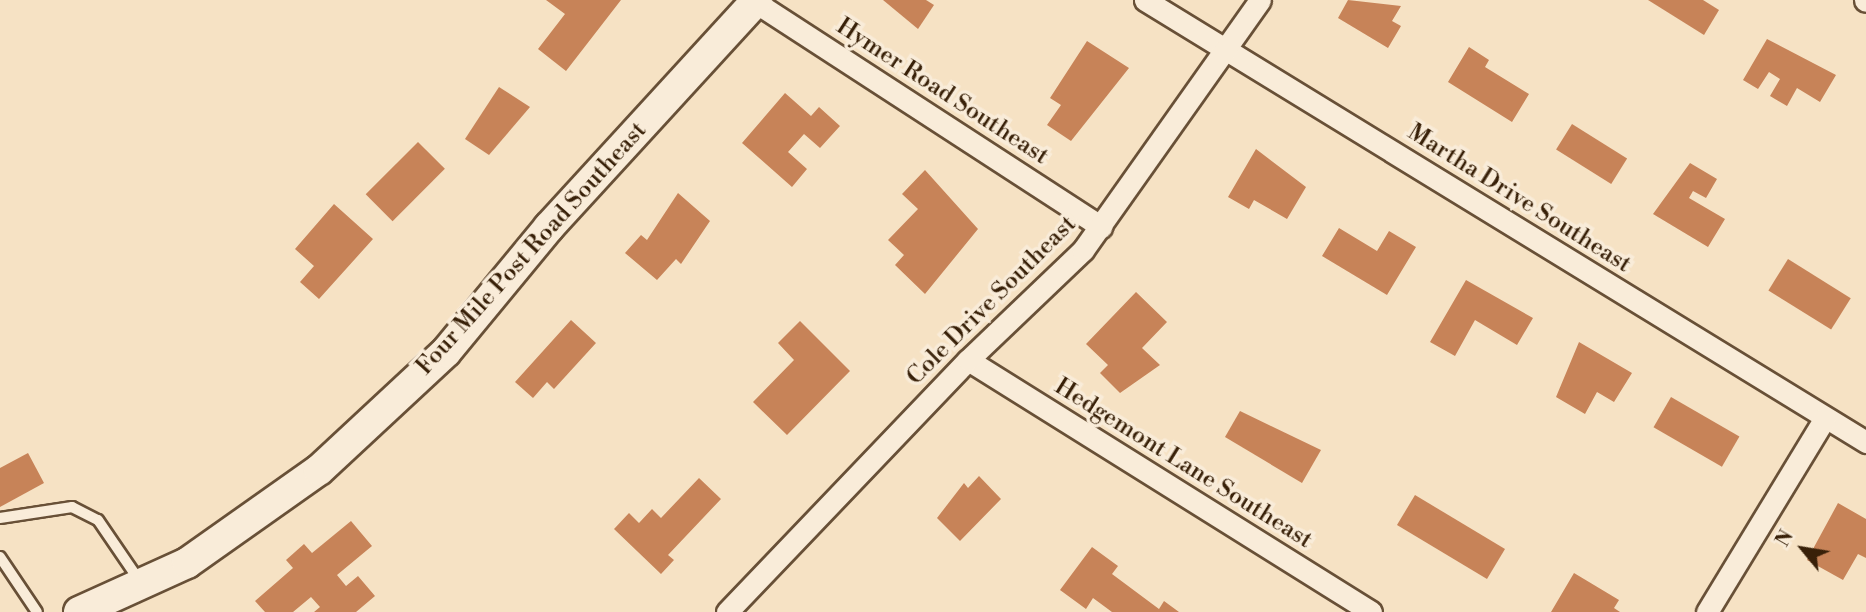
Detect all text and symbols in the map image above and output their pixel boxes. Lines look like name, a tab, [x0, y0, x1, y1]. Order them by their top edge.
street label: Hymer Road Southeast	[831, 13, 1053, 171]
street label: Four Mile Post Road Southeast	[411, 117, 653, 381]
street label: Martha Drive Southeast	[1402, 118, 1636, 280]
street label: Cole Drive Southeast	[901, 210, 1083, 392]
street label: Hedgemont Lane Southeast	[1049, 373, 1317, 555]
north arrow	[1768, 514, 1838, 584]
text: N	[1771, 526, 1799, 551]

